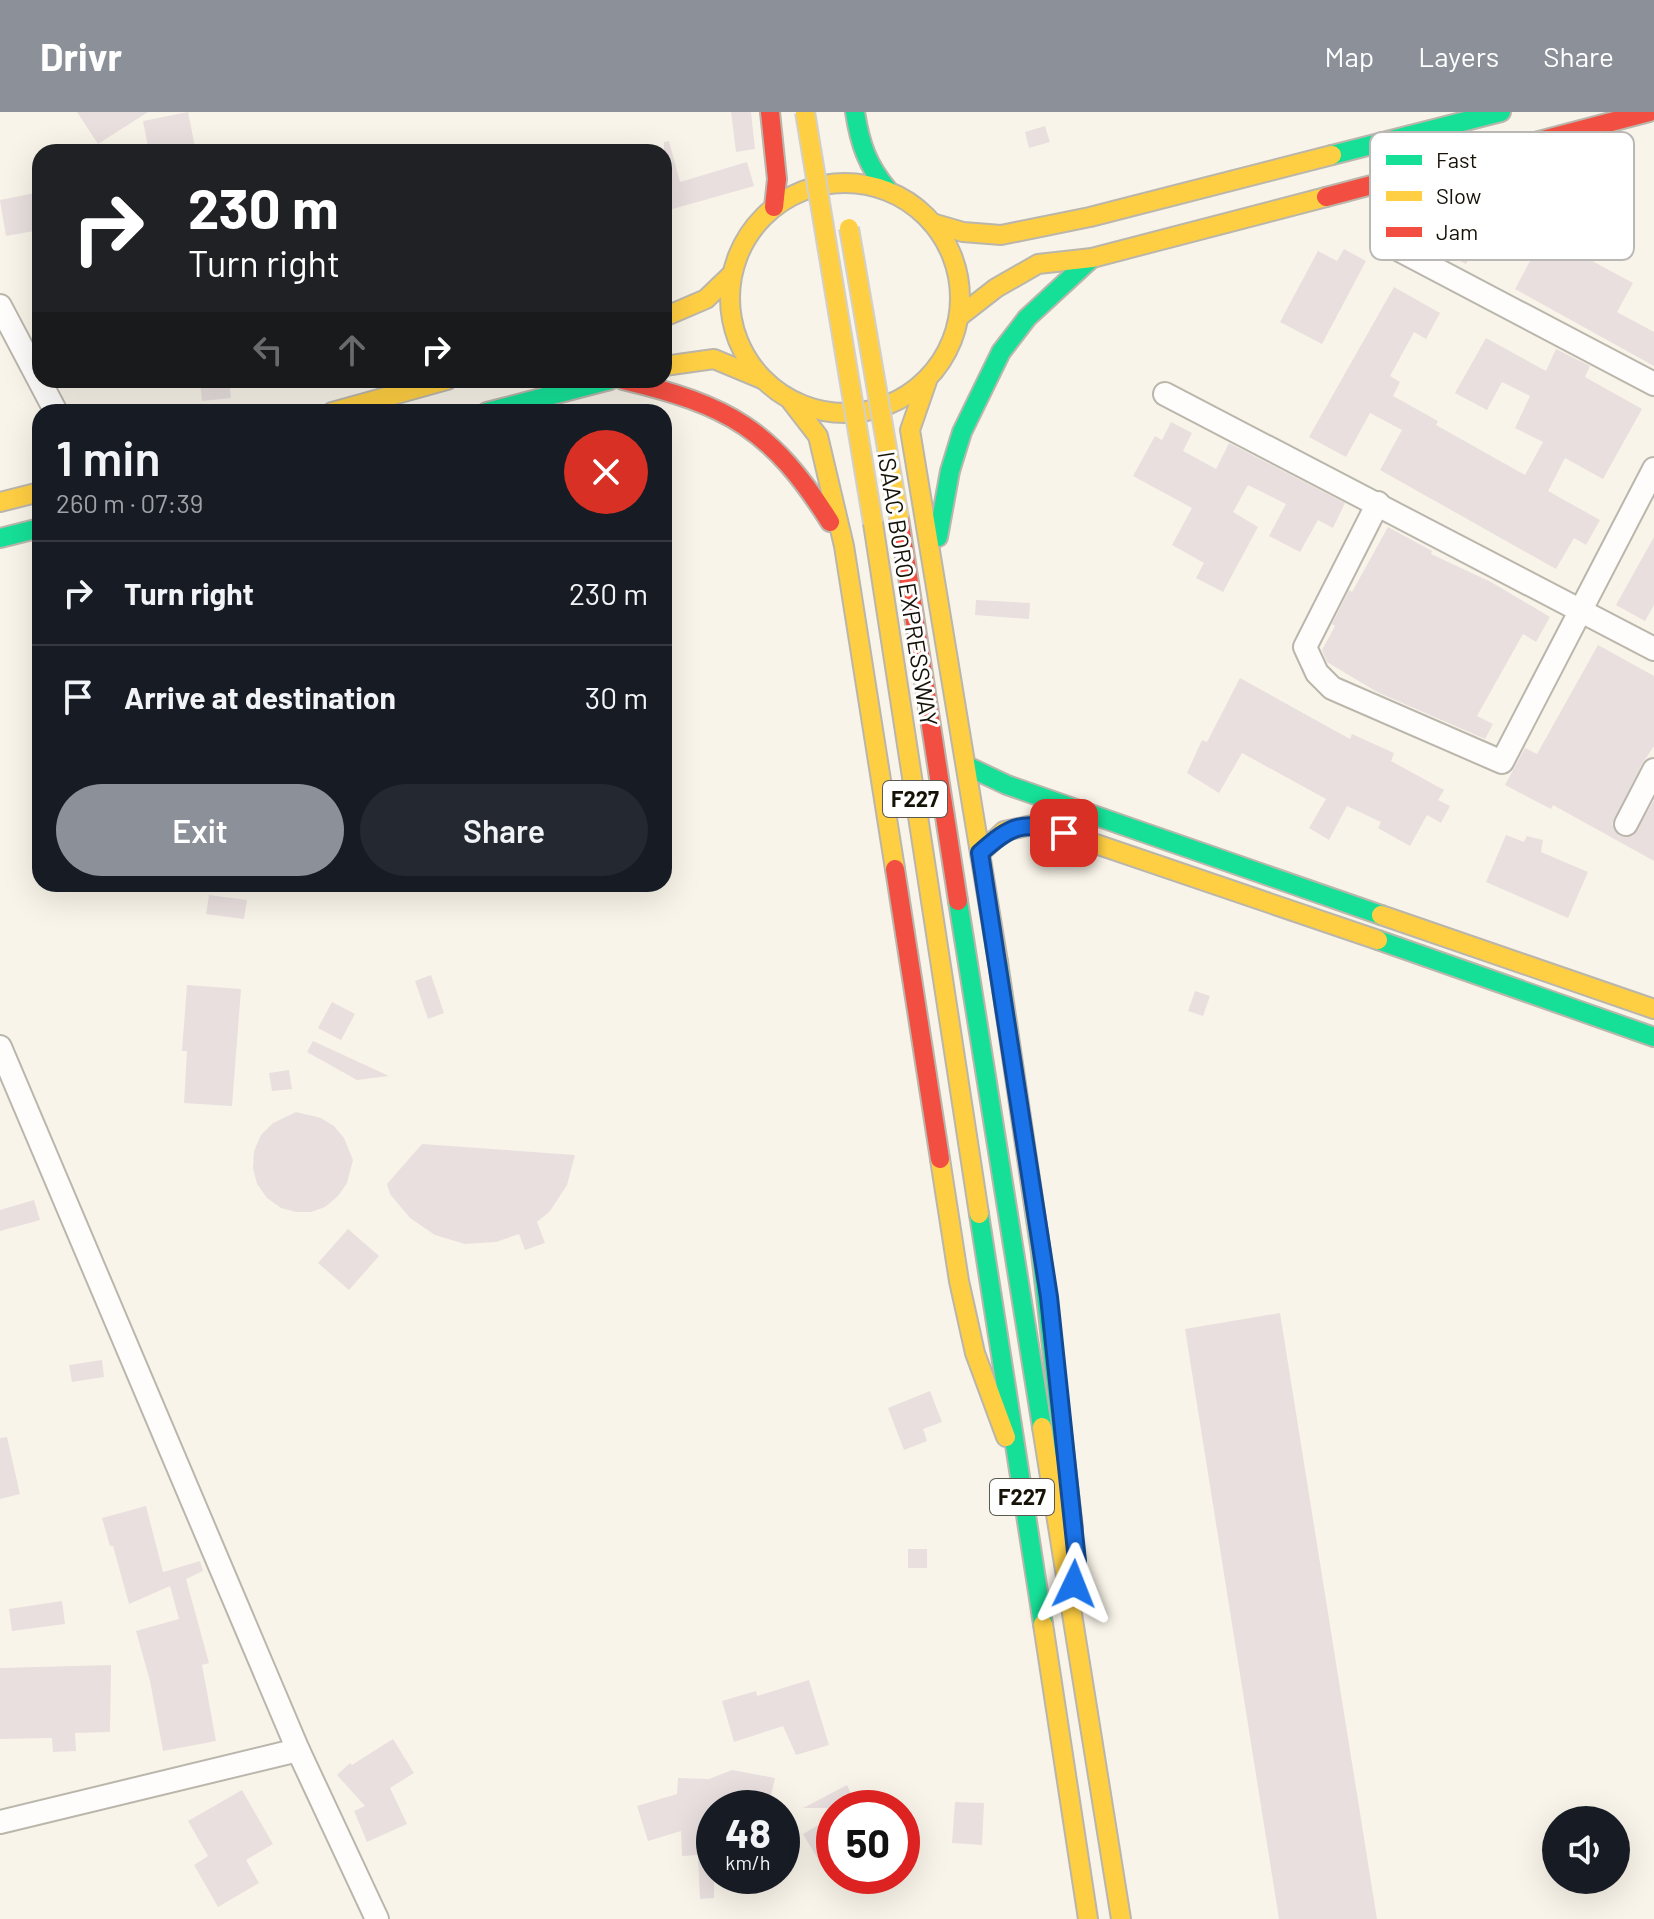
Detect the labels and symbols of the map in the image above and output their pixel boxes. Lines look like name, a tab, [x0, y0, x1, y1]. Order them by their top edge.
legend	[1370, 132, 1634, 260]
text: Fast	[1436, 146, 1478, 172]
text: Slow	[1436, 182, 1481, 208]
text: Jam	[1436, 218, 1478, 244]
street label: ISAAC BORO EXPRESSWAY	[872, 449, 945, 728]
road number: F227	[883, 781, 947, 817]
pin	[1030, 799, 1098, 867]
road number: F227	[990, 1479, 1054, 1515]
position arrow	[1032, 1542, 1116, 1626]
speed limit sign: 50	[816, 1790, 920, 1894]

